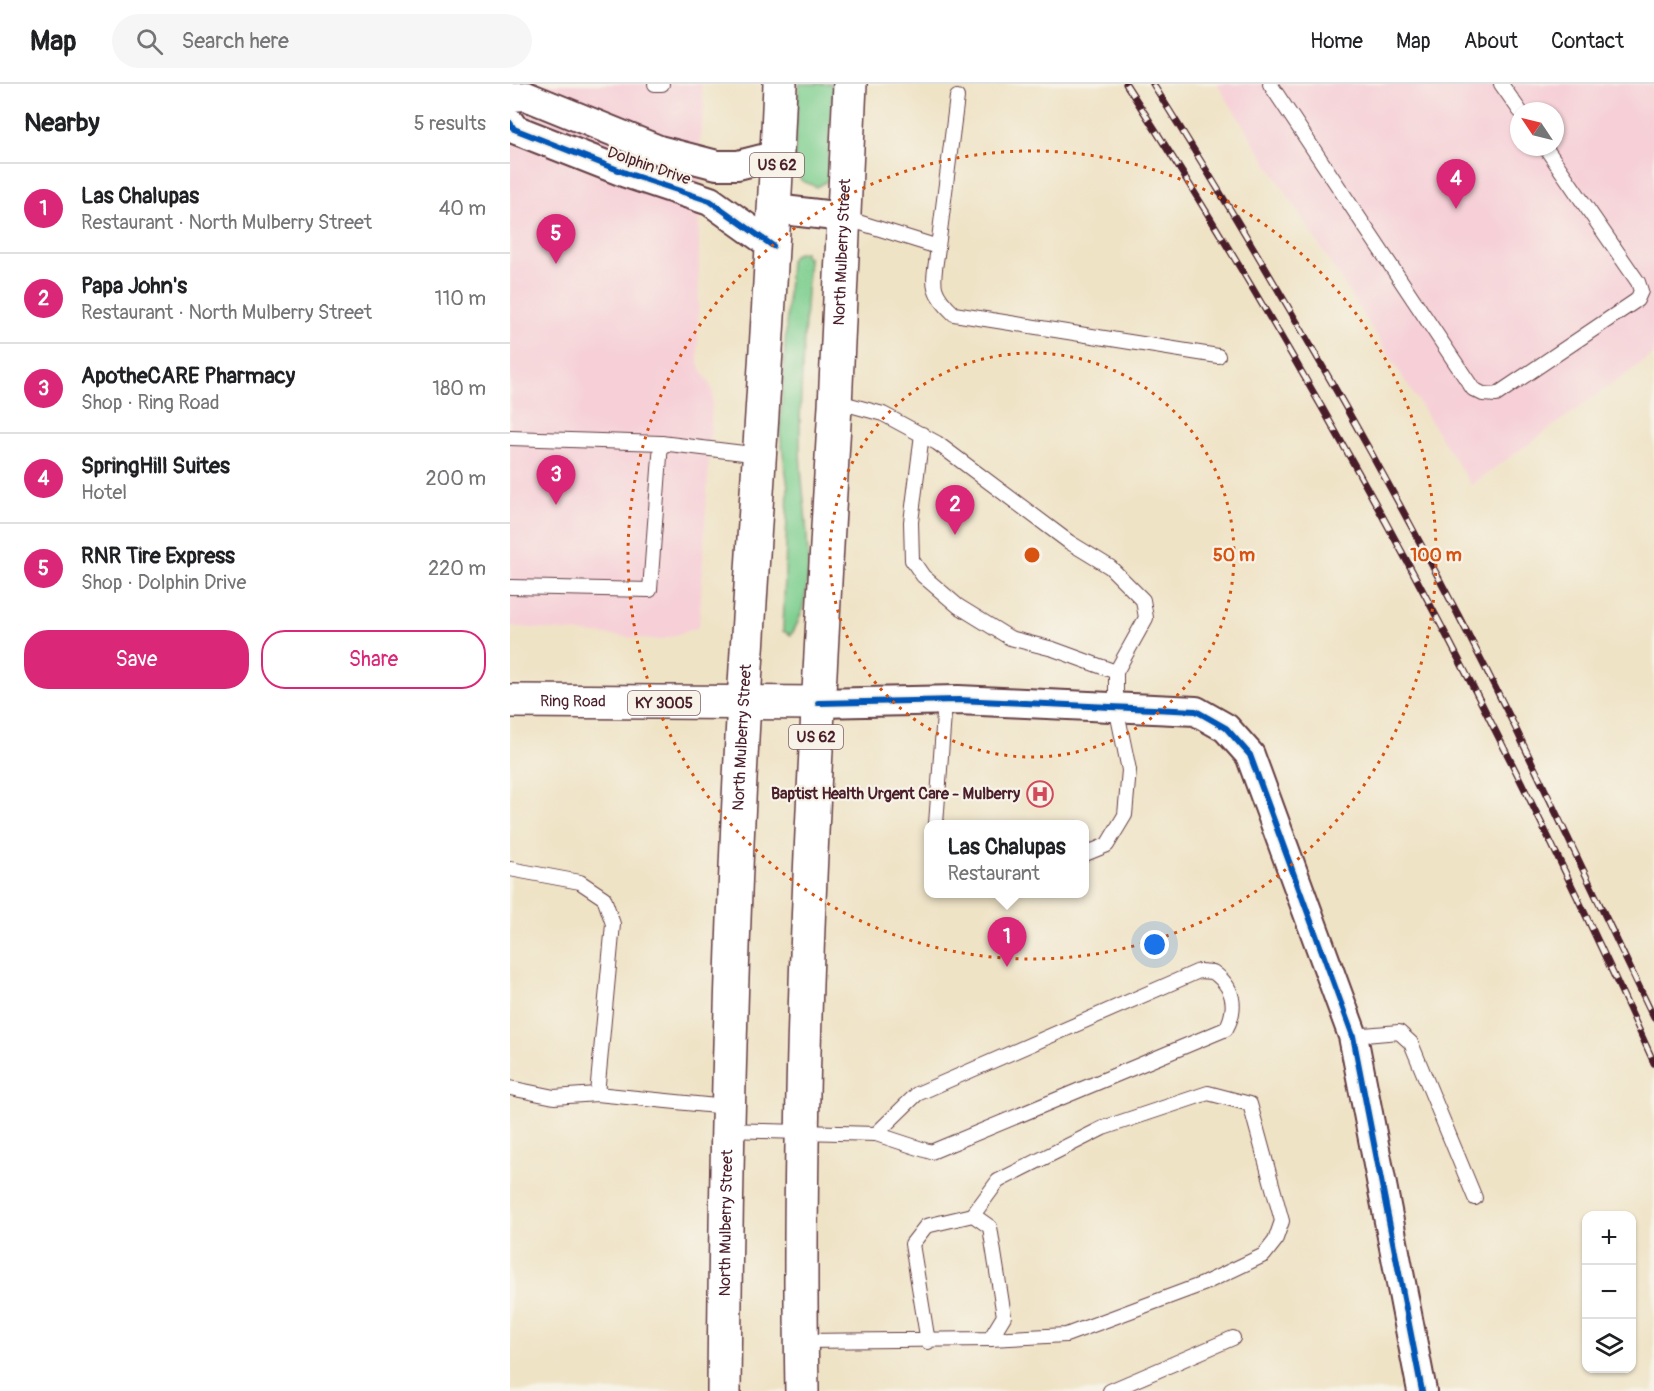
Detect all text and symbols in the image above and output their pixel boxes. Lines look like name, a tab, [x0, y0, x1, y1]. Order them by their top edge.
search box	[112, 14, 532, 68]
text: Map	[30, 24, 76, 59]
icon: search	[133, 25, 166, 58]
text: Search here	[181, 27, 289, 55]
text: Home	[1310, 28, 1363, 55]
text: Map	[1396, 28, 1431, 55]
text: About	[1464, 28, 1518, 55]
text: Contact	[1551, 28, 1624, 55]
north arrow	[1510, 102, 1564, 156]
text: Nearby	[24, 107, 100, 139]
text: 5 results	[414, 111, 486, 136]
street label: Dolphin Drive	[605, 142, 693, 190]
road number: US 62	[750, 153, 804, 177]
pin: 4	[1436, 160, 1476, 209]
street label: North Mulberry Street	[829, 178, 855, 326]
text: Las Chalupas	[81, 182, 199, 210]
text: 1	[40, 196, 47, 221]
text: 40 m	[439, 196, 486, 221]
text: Restaurant · North Mulberry Street	[81, 210, 372, 235]
pin: 5	[536, 214, 576, 264]
text: Papa John's	[81, 272, 187, 300]
text: 2	[38, 286, 49, 311]
text: 110 m	[435, 286, 486, 311]
text: Restaurant · North Mulberry Street	[81, 300, 372, 325]
text: ApotheCARE Pharmacy	[81, 362, 295, 390]
text: 3	[38, 376, 49, 401]
text: 180 m	[432, 376, 486, 401]
text: Shop · Ring Road	[81, 390, 220, 415]
text: SpringHill Suites	[81, 452, 230, 480]
pin: 3	[536, 456, 576, 505]
text: 4	[38, 466, 49, 491]
text: 200 m	[425, 466, 486, 491]
text: Hotel	[81, 480, 127, 505]
pin: 2	[936, 486, 974, 535]
text: RNR Tire Express	[81, 542, 235, 570]
text: 50 m	[1213, 544, 1255, 567]
text: 100 m	[1410, 544, 1462, 567]
centre of rings	[1022, 545, 1042, 565]
text: 5	[38, 556, 49, 581]
text: 220 m	[428, 556, 486, 581]
text: Shop · Dolphin Drive	[81, 570, 246, 595]
button: Save	[24, 630, 249, 689]
button: Share	[261, 630, 486, 689]
street label: North Mulberry Street	[728, 663, 756, 811]
street label: Ring Road	[540, 691, 606, 712]
road number: KY 3005	[628, 691, 700, 715]
road number: US 62	[789, 725, 843, 749]
hospital icon: Baptist Health Urgent Care - Mulberry	[1025, 779, 1055, 809]
place label: Baptist Health Urgent Care - Mulberry	[771, 784, 1020, 804]
popup	[924, 820, 1089, 898]
text: Las Chalupas	[947, 833, 1066, 861]
text: Restaurant	[947, 861, 1040, 886]
pin: 1	[988, 918, 1026, 967]
your location	[1140, 930, 1169, 959]
street label: North Mulberry Street	[715, 1149, 737, 1297]
map controls	[1582, 1211, 1636, 1373]
button: +	[1582, 1211, 1636, 1265]
button: −	[1582, 1265, 1636, 1319]
button: layers	[1582, 1319, 1636, 1373]

